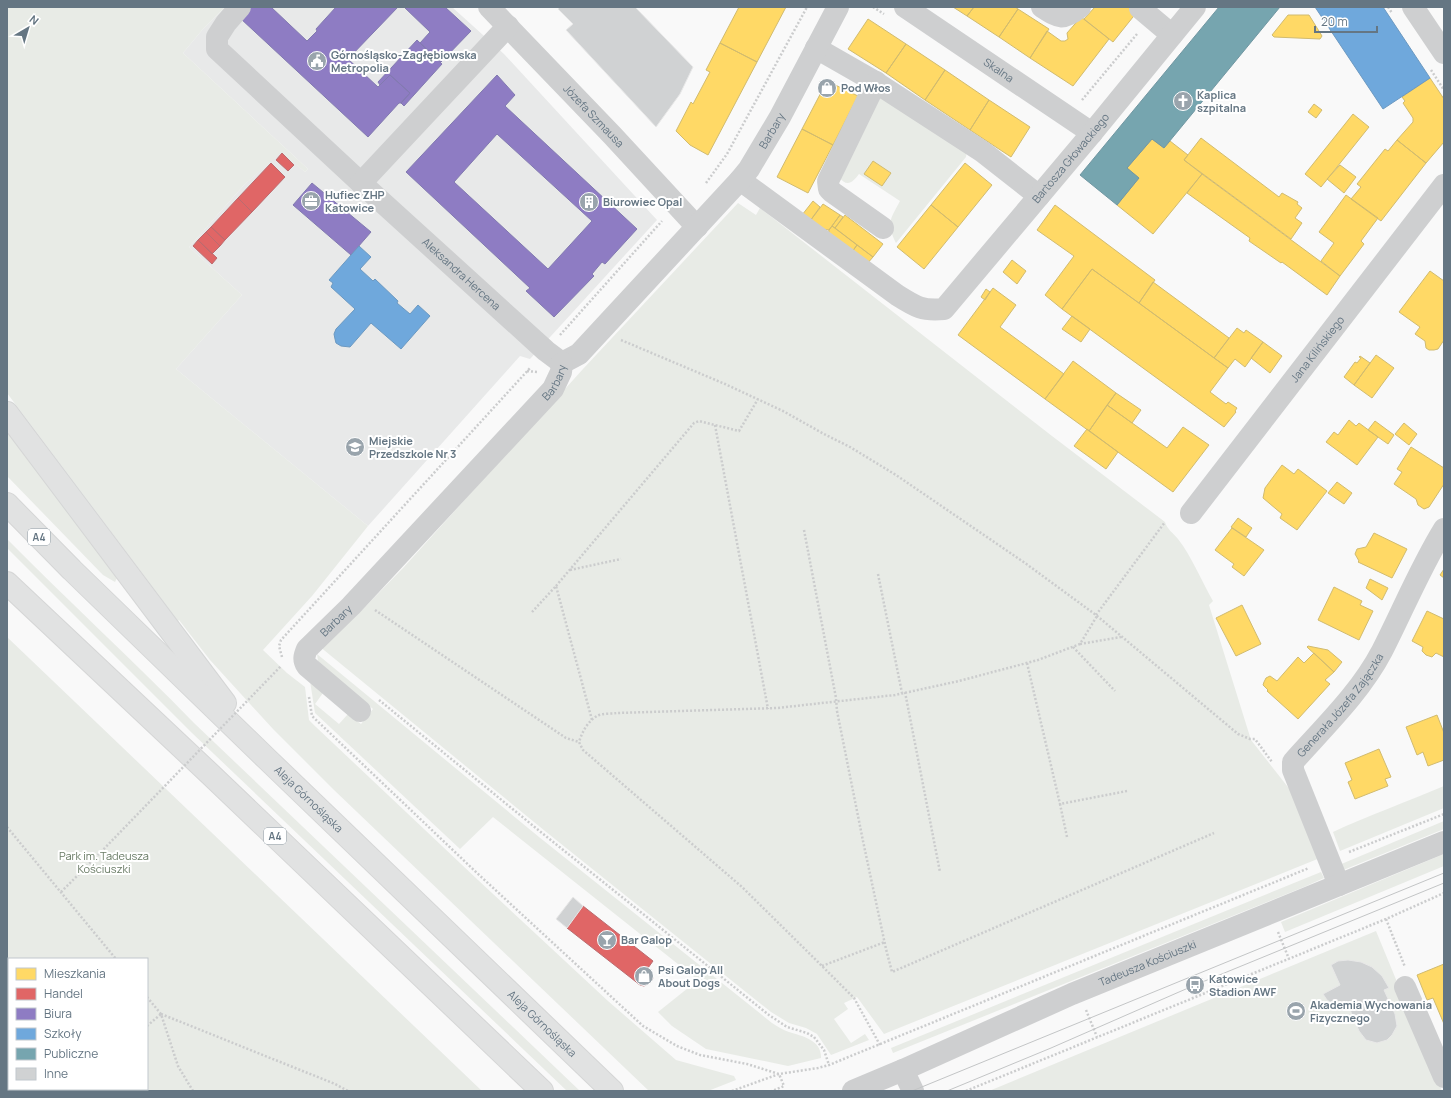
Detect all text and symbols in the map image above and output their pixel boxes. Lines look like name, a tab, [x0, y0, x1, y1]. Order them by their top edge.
north arrow	[8, 8, 48, 48]
scale bar	[1315, 8, 1377, 34]
text: N	[27, 11, 42, 28]
text: 20 m	[1321, 13, 1348, 30]
place label: Górnośląsko-Zagłębiowska Metropolia	[331, 47, 477, 75]
public building icon: Górnośląsko-Zagłębiowska Metropolia	[306, 50, 328, 72]
street label: Skalna	[981, 54, 1017, 85]
shop icon: Pod Włos	[816, 77, 838, 99]
place label: Pod Włos	[841, 80, 891, 95]
street label: Józefa Szmausa	[560, 81, 628, 150]
place label: Kaplica szpitalna	[1197, 87, 1246, 115]
church icon: Kaplica szpitalna	[1172, 90, 1194, 112]
street label: Bartosza Głowackiego	[1028, 109, 1113, 206]
street label: Barbary	[755, 110, 788, 151]
place label: Hufiec ZHP Katowice	[325, 187, 385, 215]
office icon: Hufiec ZHP Katowice	[300, 190, 322, 212]
building icon: Biurowiec Opal	[578, 191, 600, 213]
place label: Biurowiec Opal	[603, 194, 682, 209]
street label: Aleksandra Hercena	[419, 234, 504, 313]
street label: Jana Kilińskiego	[1287, 312, 1348, 385]
street label: Barbary	[538, 364, 569, 403]
place label: Miejskie Przedszkole Nr 3	[369, 433, 456, 461]
school or university icon: Miejskie Przedszkole Nr 3	[344, 436, 366, 458]
road number: A4	[28, 529, 50, 545]
street label: Barbary	[316, 601, 355, 639]
street label: Generała Józefa Zajączka	[1293, 650, 1386, 760]
street label: Aleja Górnośląska	[271, 762, 347, 835]
road number: A4	[264, 828, 286, 844]
park label: Park im. Tadeusza Kościuszki	[59, 848, 149, 876]
bar icon: Bar Galop	[596, 929, 618, 951]
place label: Bar Galop	[621, 932, 672, 947]
street label: Tadeusza Kościuszki	[1096, 936, 1198, 989]
legend	[8, 958, 148, 1090]
place label: Psi Galop All About Dogs	[658, 962, 723, 990]
text: Mieszkania	[44, 965, 106, 982]
shop icon: Psi Galop All About Dogs	[633, 965, 655, 987]
place label: Katowice Stadion AWF	[1209, 971, 1276, 999]
bus stop icon: Katowice Stadion AWF	[1184, 974, 1206, 996]
text: Handel	[44, 985, 83, 1002]
street label: Aleja Górnośląska	[505, 987, 580, 1060]
place label: Akademia Wychowania Fizycznego	[1310, 997, 1432, 1025]
sports icon: Akademia Wychowania Fizycznego	[1285, 1000, 1307, 1022]
text: Biura	[44, 1005, 72, 1022]
text: Szkoły	[44, 1025, 82, 1042]
text: Publiczne	[44, 1045, 98, 1062]
text: Inne	[44, 1065, 68, 1082]

